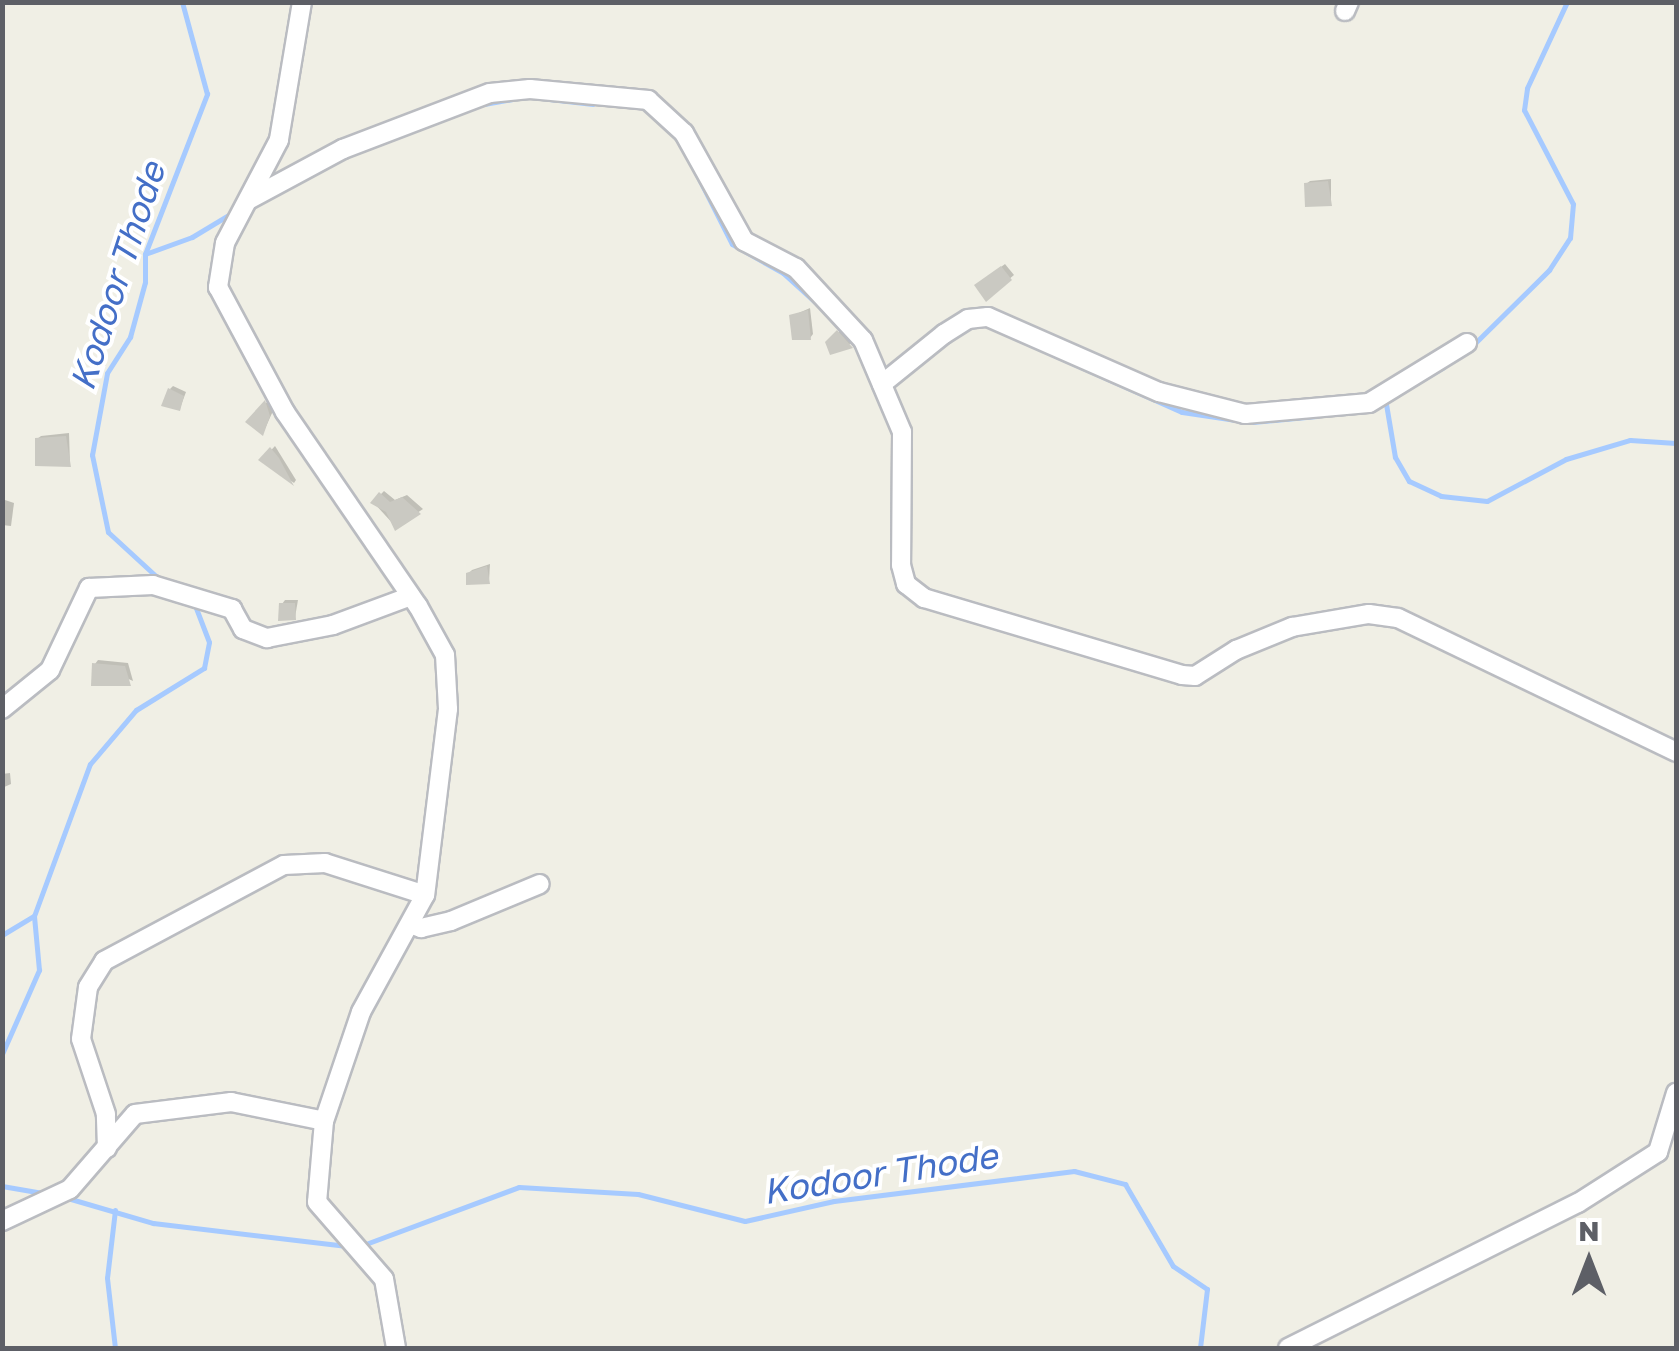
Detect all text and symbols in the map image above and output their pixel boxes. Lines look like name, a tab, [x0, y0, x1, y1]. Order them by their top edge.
water label: Kodoor Thode	[60, 157, 174, 395]
water label: Kodoor Thode	[760, 1134, 1000, 1212]
north arrow	[1539, 1211, 1639, 1311]
text: N	[1578, 1214, 1600, 1247]

